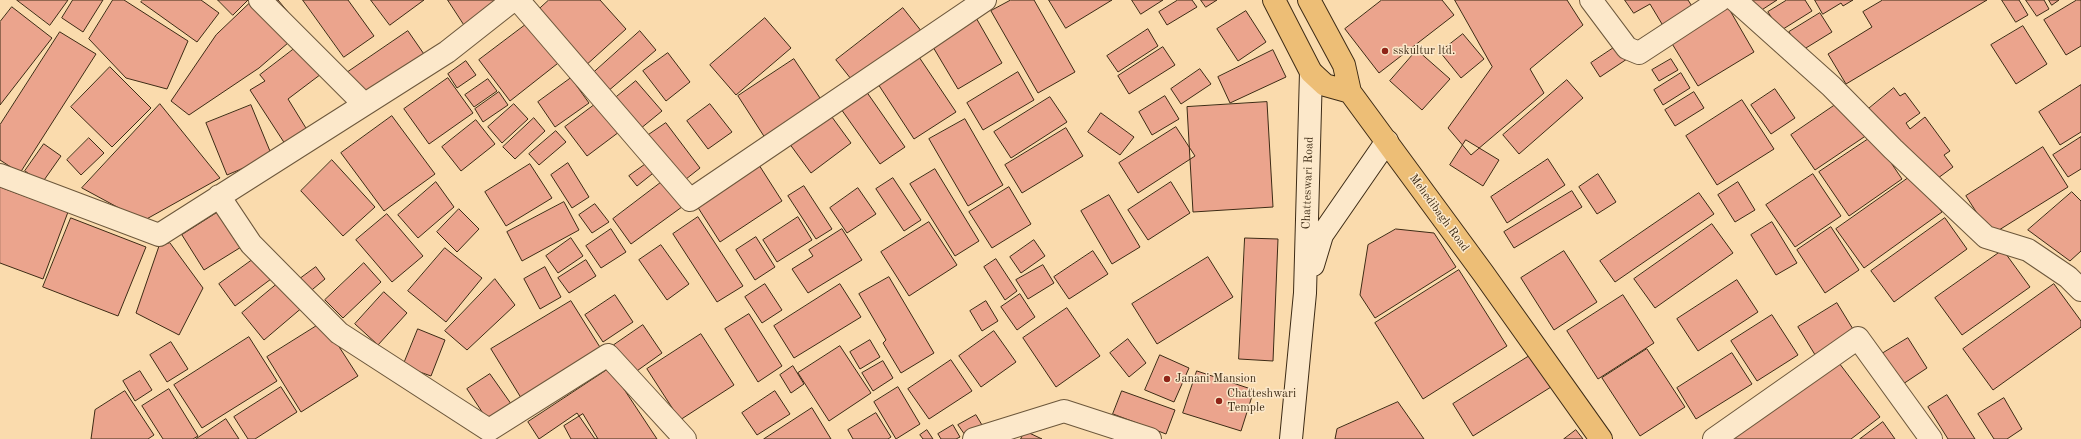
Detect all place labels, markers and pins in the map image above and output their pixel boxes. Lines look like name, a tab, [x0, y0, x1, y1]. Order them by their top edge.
place label: sskultur ltd.	[1393, 44, 1455, 58]
marker: sskultur ltd.	[1380, 46, 1390, 56]
place label: Janani Mansion	[1175, 372, 1256, 386]
marker: Janani Mansion	[1162, 374, 1172, 384]
place label: Chatteshwari Temple	[1227, 387, 1296, 415]
marker: Chatteshwari Temple	[1214, 396, 1224, 406]

